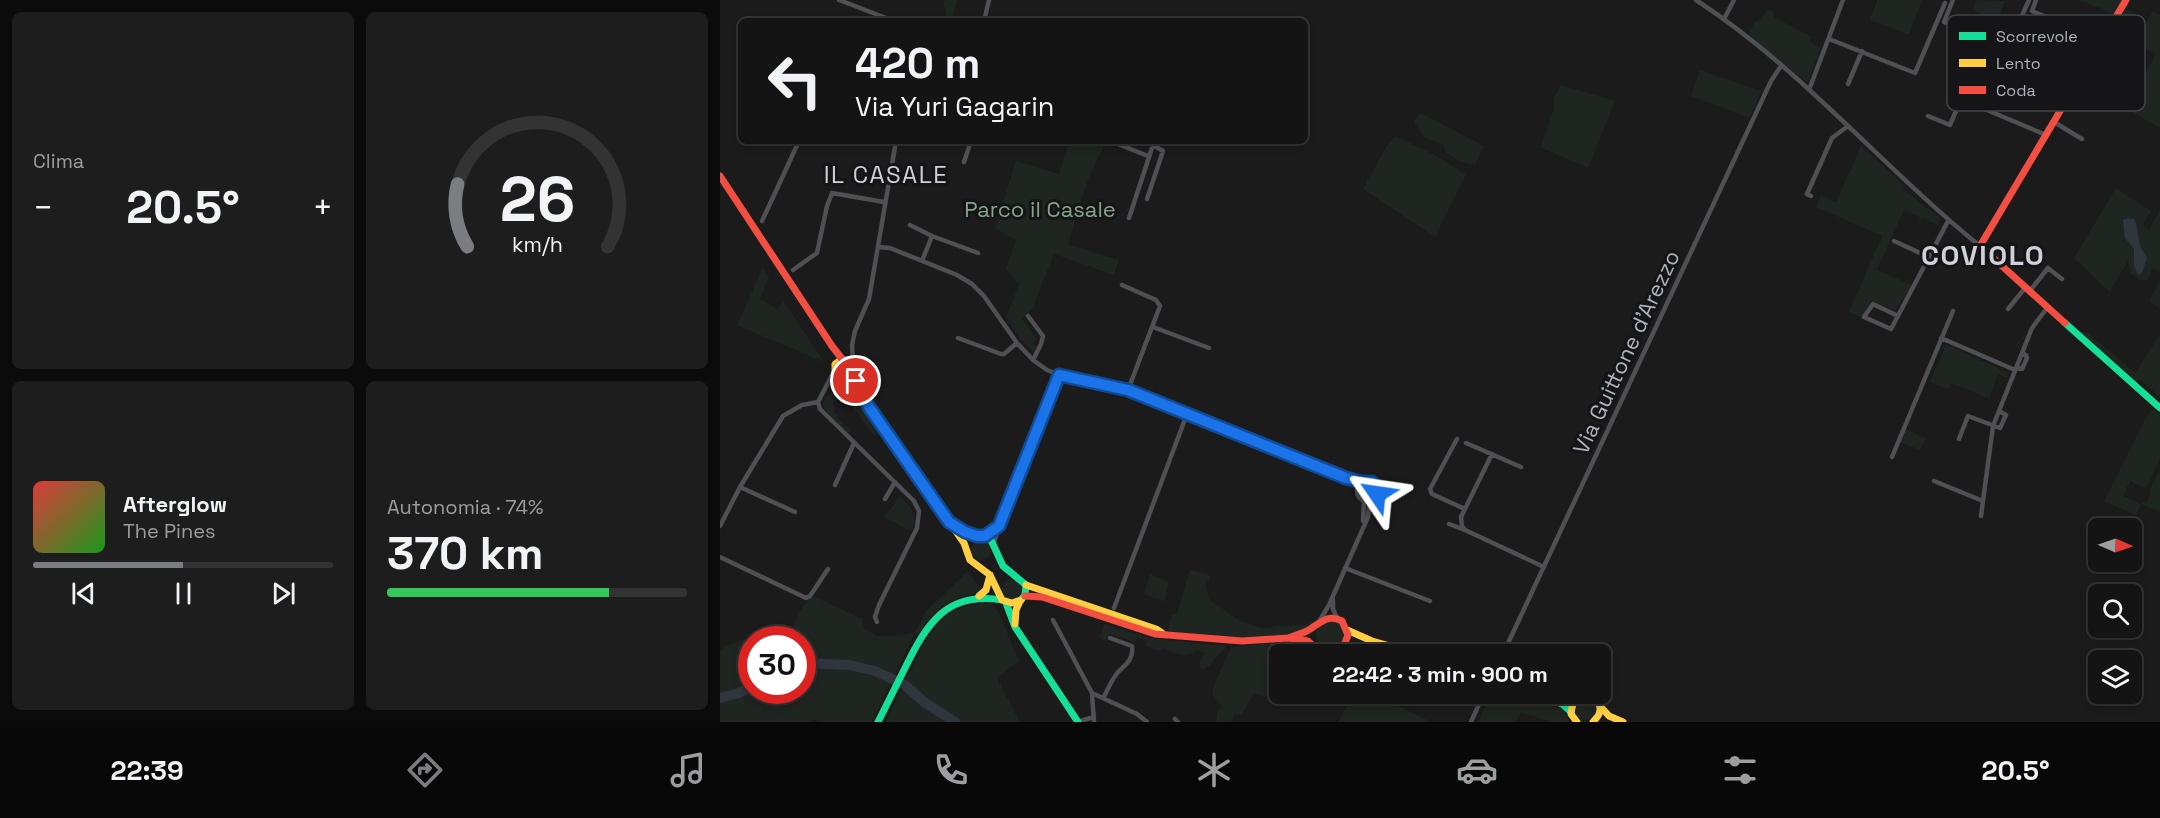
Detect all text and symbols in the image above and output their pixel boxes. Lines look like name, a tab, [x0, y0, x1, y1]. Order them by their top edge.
legend	[1947, 15, 2145, 111]
text: Scorrevole	[1996, 26, 2078, 47]
text: 420 m	[855, 37, 980, 90]
icon: left	[756, 42, 834, 120]
text: Lento	[1996, 53, 2041, 74]
text: Coda	[1996, 80, 2036, 101]
text: Via Yuri Gagarin	[855, 89, 1054, 124]
text: Clima	[33, 148, 84, 174]
district label: IL CASALE	[824, 159, 948, 190]
text: 26	[499, 160, 575, 239]
text: 20.5°	[126, 179, 240, 236]
text: −	[33, 187, 53, 229]
text: +	[313, 187, 333, 229]
park label: Parco il Casale	[964, 195, 1116, 223]
text: km/h	[511, 232, 563, 259]
district label: COVIOLO	[1921, 237, 2045, 273]
street label: Via Guittone d'Arezzo	[1566, 246, 1686, 458]
pin	[830, 355, 881, 406]
icon: arrive	[839, 364, 872, 397]
position arrow	[1345, 462, 1409, 526]
text: Afterglow	[123, 490, 227, 518]
text: Autonomia · 74%	[387, 494, 543, 520]
text: The Pines	[123, 518, 216, 544]
north arrow	[2088, 518, 2142, 572]
map controls	[2088, 518, 2142, 704]
text: 370 km	[387, 525, 544, 582]
icon: previous	[67, 577, 100, 610]
icon: pause	[167, 577, 200, 610]
icon: next	[267, 577, 300, 610]
button: search	[2088, 584, 2142, 638]
speed limit sign: 30	[738, 626, 816, 704]
button: layers	[2088, 650, 2142, 704]
text: 22:42 · 3 min · 900 m	[1332, 660, 1548, 688]
icon: directions	[404, 749, 446, 791]
icon: music	[667, 749, 709, 791]
icon: phone	[930, 749, 972, 791]
icon: climate	[1193, 749, 1235, 791]
icon: car	[1456, 749, 1498, 791]
icon: filters	[1719, 749, 1761, 791]
text: 22:39	[110, 753, 184, 788]
text: 20.5°	[1981, 753, 2050, 788]

